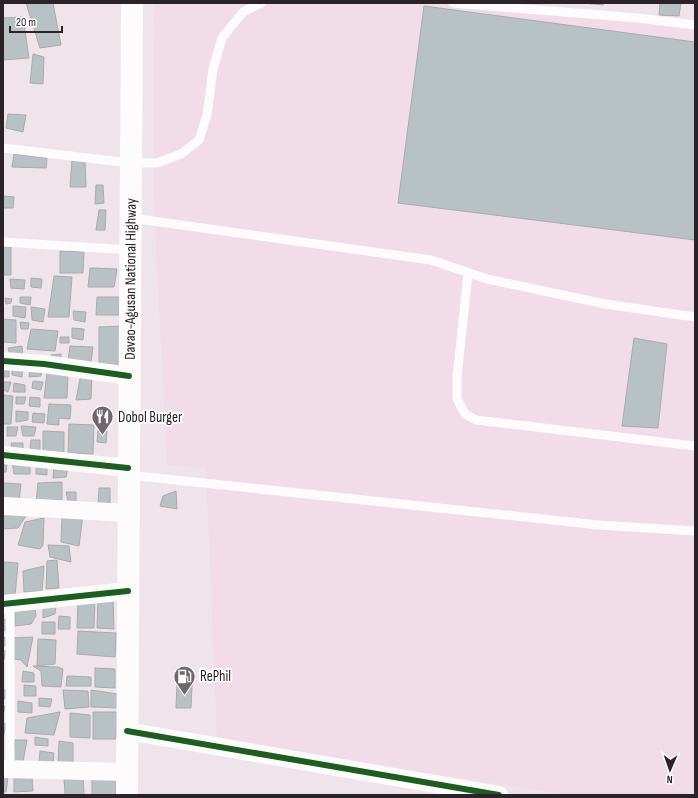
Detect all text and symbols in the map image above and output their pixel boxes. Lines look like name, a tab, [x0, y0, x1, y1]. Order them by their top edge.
scale bar	[10, 8, 62, 34]
text: 20 m	[16, 15, 36, 30]
street label: Davao-Agusan National Highway	[121, 198, 141, 360]
restaurant icon: Dobol Burger	[89, 404, 115, 437]
place label: Dobol Burger	[118, 408, 183, 427]
fuel station icon: RePhil	[171, 663, 197, 696]
place label: RePhil	[200, 667, 231, 686]
north arrow	[650, 750, 690, 790]
text: N	[666, 773, 673, 786]

